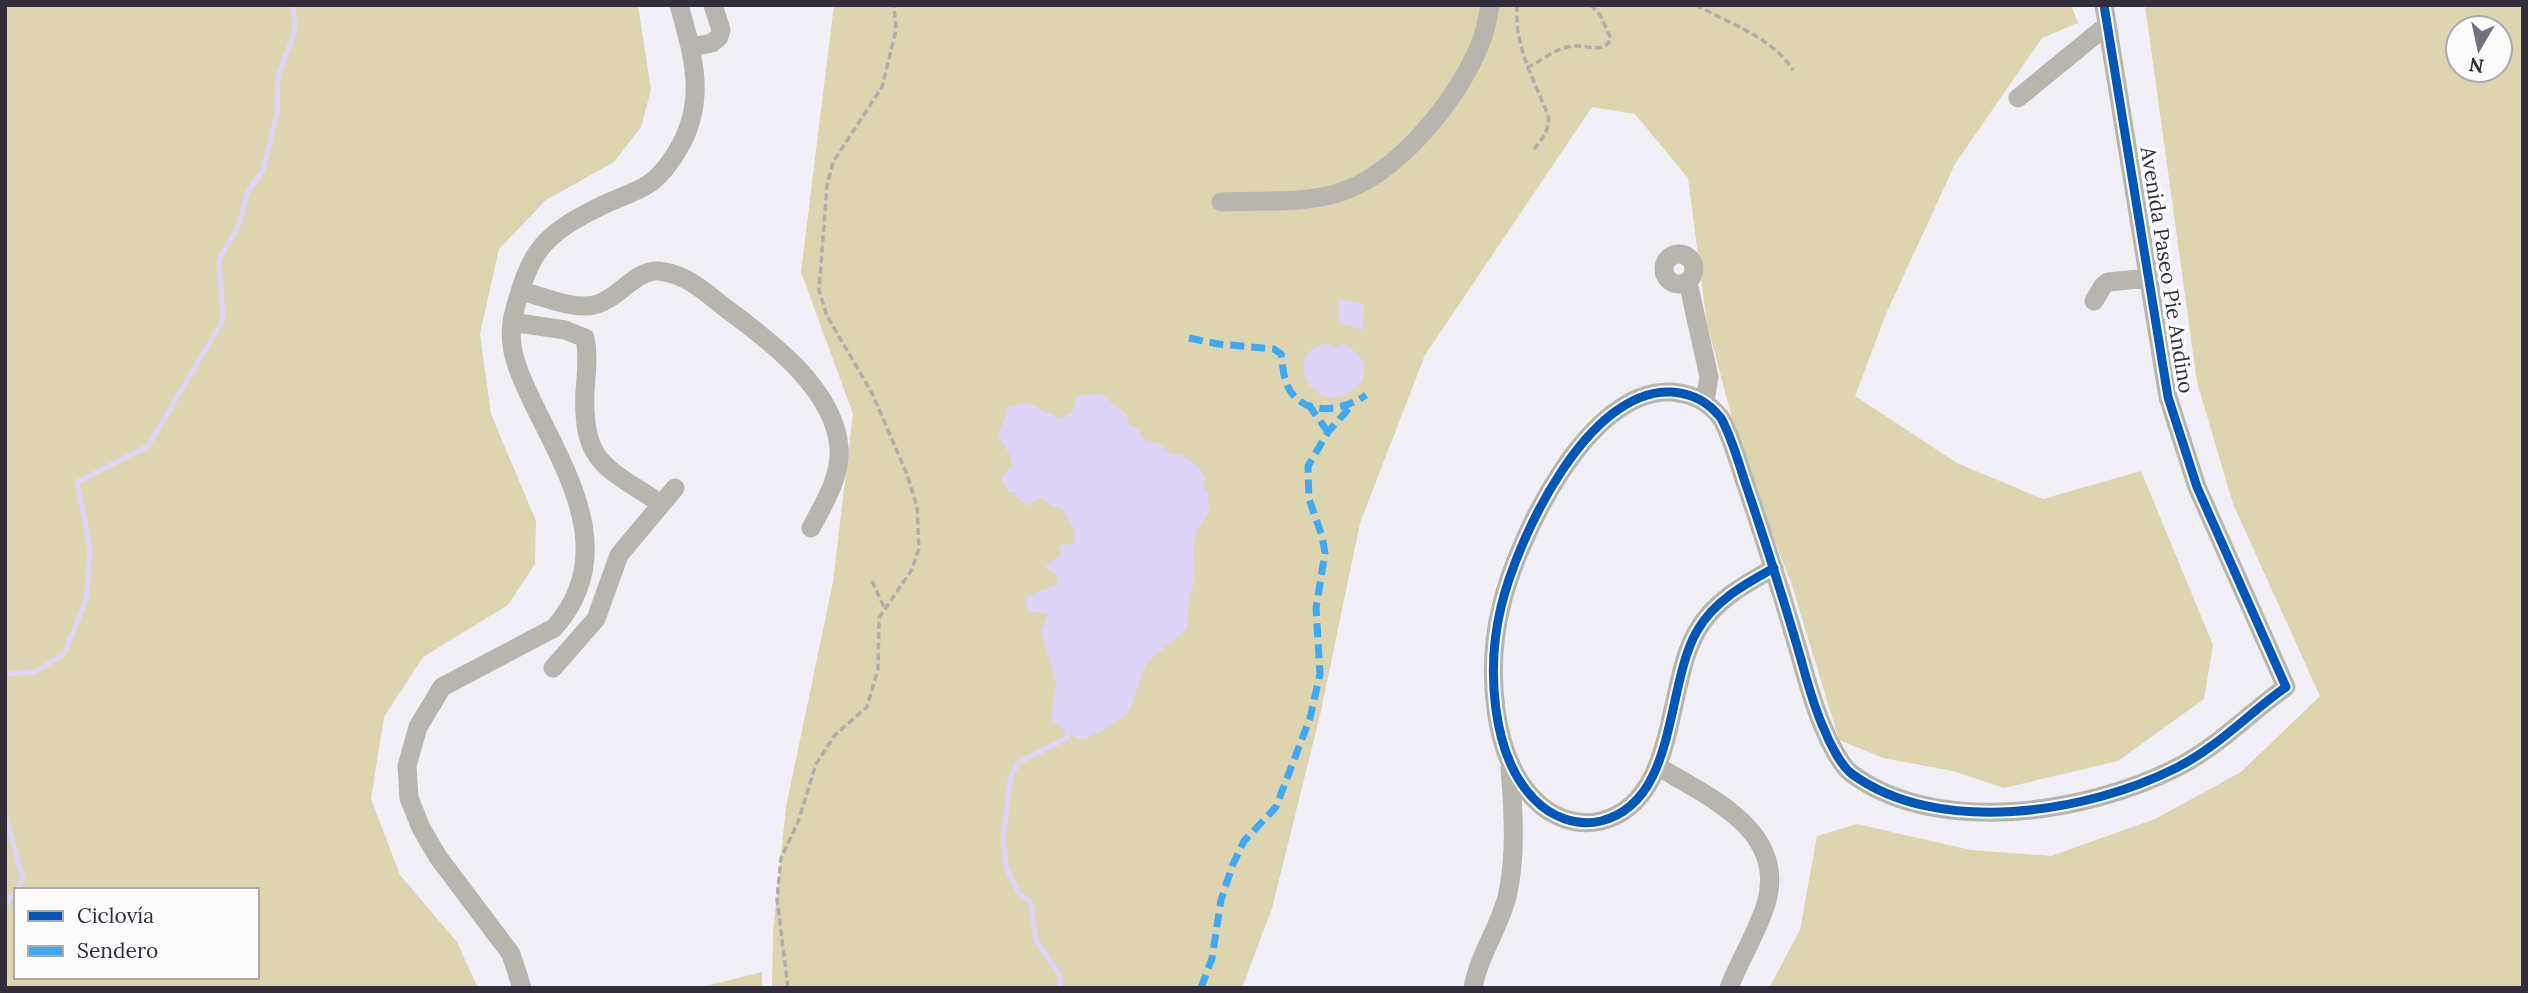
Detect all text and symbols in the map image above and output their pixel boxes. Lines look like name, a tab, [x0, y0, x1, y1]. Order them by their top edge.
north arrow	[2444, 14, 2514, 84]
text: N	[2467, 53, 2485, 79]
street label: Avenida Paseo Pie Andino	[2135, 144, 2200, 395]
legend	[14, 888, 259, 979]
text: Ciclovía	[77, 902, 154, 929]
text: Sendero	[77, 937, 158, 964]

